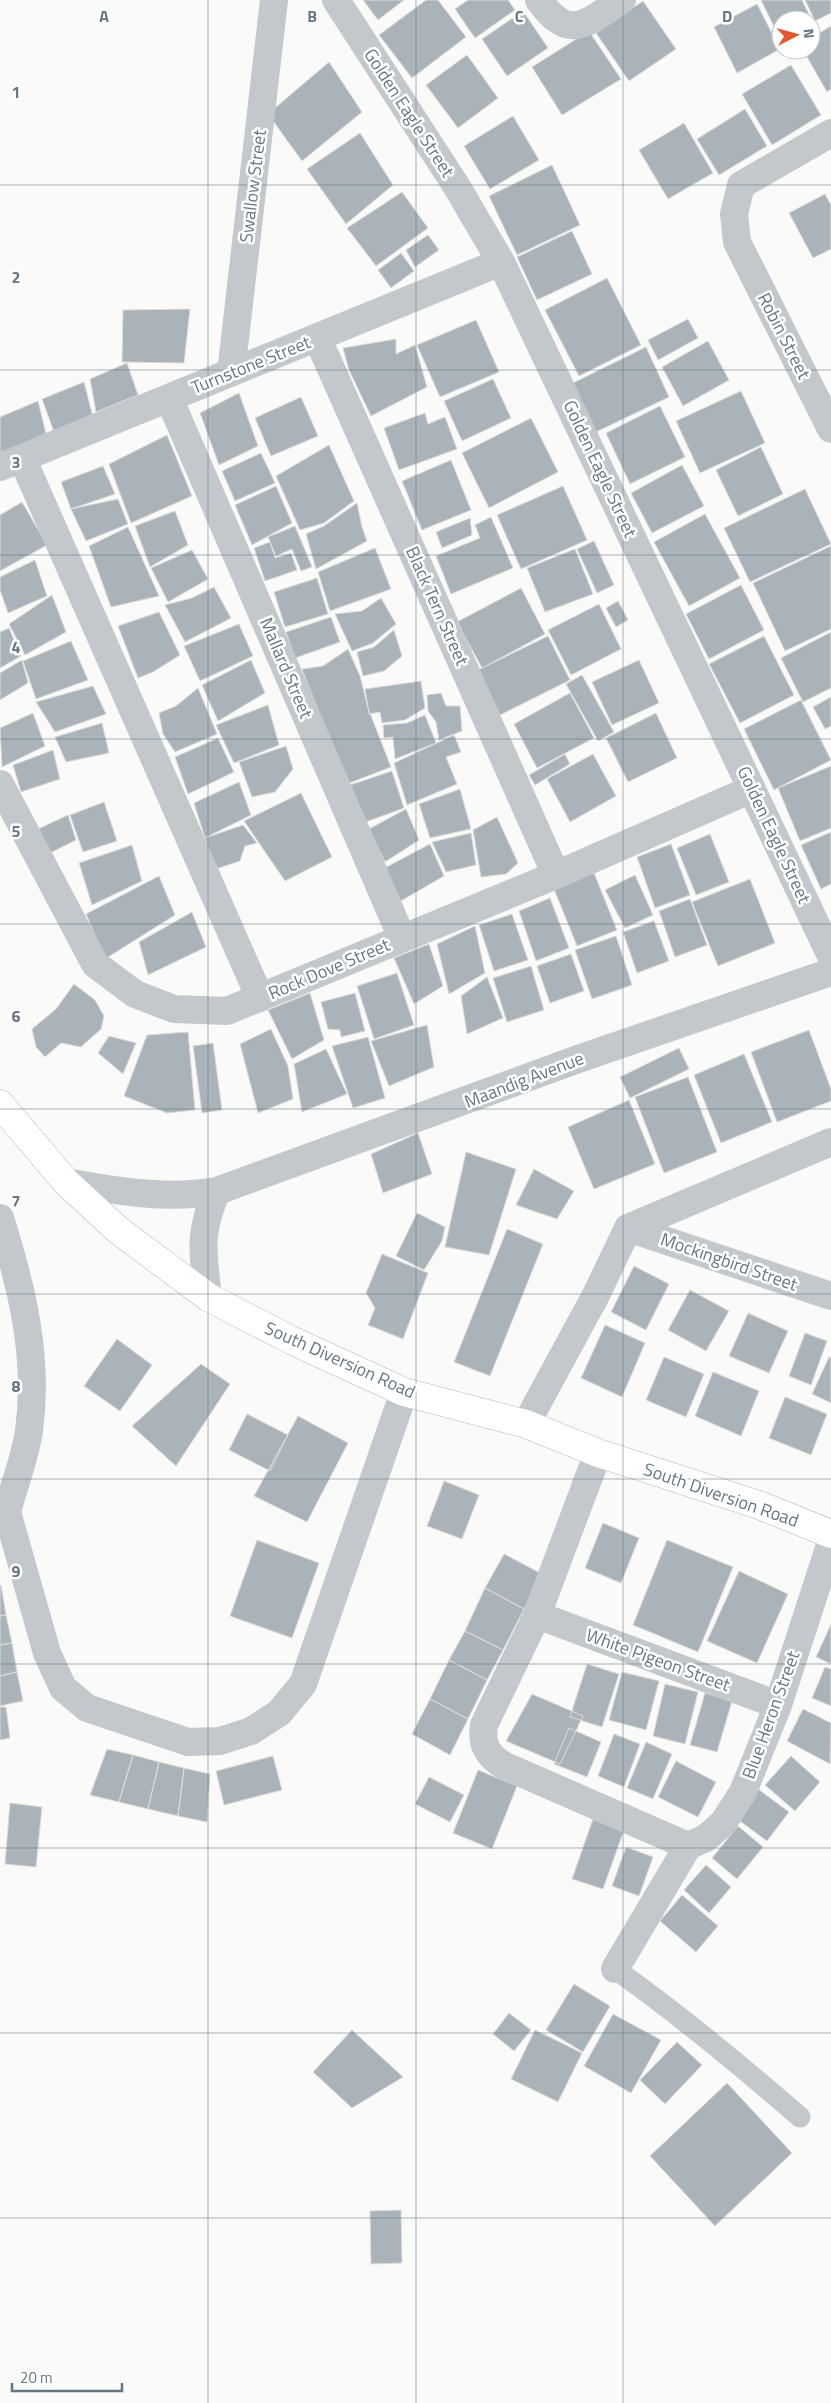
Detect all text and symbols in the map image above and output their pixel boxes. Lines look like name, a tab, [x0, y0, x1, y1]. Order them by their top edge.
text: A	[99, 4, 109, 28]
text: B	[307, 4, 317, 28]
text: C	[515, 4, 524, 28]
text: D	[722, 4, 732, 28]
north arrow	[771, 10, 821, 60]
text: N	[798, 28, 820, 40]
street label: Golden Eagle Street	[358, 43, 462, 183]
text: 1	[12, 80, 20, 104]
street label: Swallow Street	[232, 127, 273, 244]
text: 2	[12, 265, 20, 289]
street label: Robin Street	[751, 288, 818, 384]
street label: Turnstone Street	[187, 328, 315, 401]
street label: Golden Eagle Street	[557, 396, 644, 543]
text: 3	[12, 450, 20, 474]
street label: Black Tern Street	[399, 542, 476, 670]
street label: Mallard Street	[253, 613, 320, 723]
text: 4	[12, 635, 21, 659]
street label: Golden Eagle Street	[731, 762, 818, 909]
text: 5	[12, 819, 21, 843]
street label: Rock Dove Street	[264, 930, 394, 1006]
text: 6	[12, 1004, 21, 1028]
street label: Maandig Avenue	[460, 1044, 587, 1115]
text: 7	[12, 1189, 20, 1213]
street label: Mockingbird Street	[657, 1225, 802, 1298]
street label: South Diversion Road	[260, 1314, 420, 1405]
text: 8	[12, 1374, 21, 1398]
street label: South Diversion Road	[640, 1455, 802, 1534]
text: 9	[12, 1559, 21, 1583]
street label: White Pigeon Street	[582, 1621, 735, 1698]
street label: Blue Heron Street	[735, 1646, 806, 1783]
scale bar	[12, 2360, 122, 2392]
text: 20 m	[20, 2366, 53, 2389]

